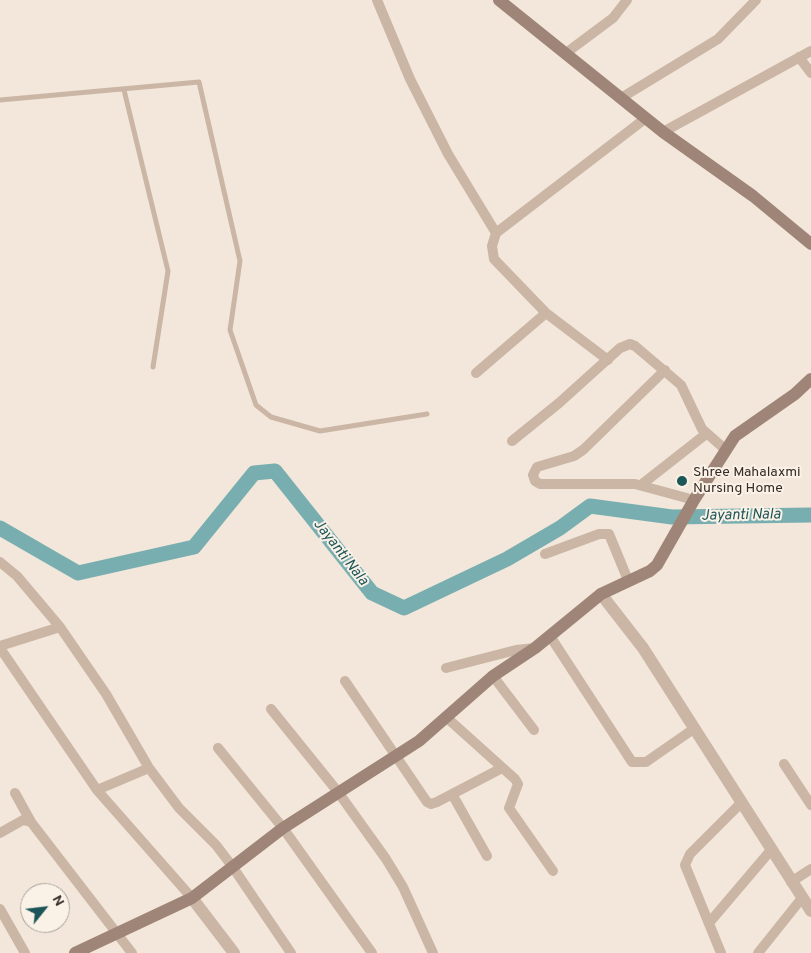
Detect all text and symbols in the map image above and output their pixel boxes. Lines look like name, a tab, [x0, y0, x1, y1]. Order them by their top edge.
place label: Shree Mahalaxmi Nursing Home	[693, 465, 801, 498]
marker: Shree Mahalaxmi Nursing Home	[675, 474, 689, 488]
water label: Jayanti Nala	[701, 506, 781, 526]
water label: Jayanti Nala	[308, 516, 372, 590]
north arrow	[20, 883, 70, 933]
text: N	[48, 892, 68, 909]

